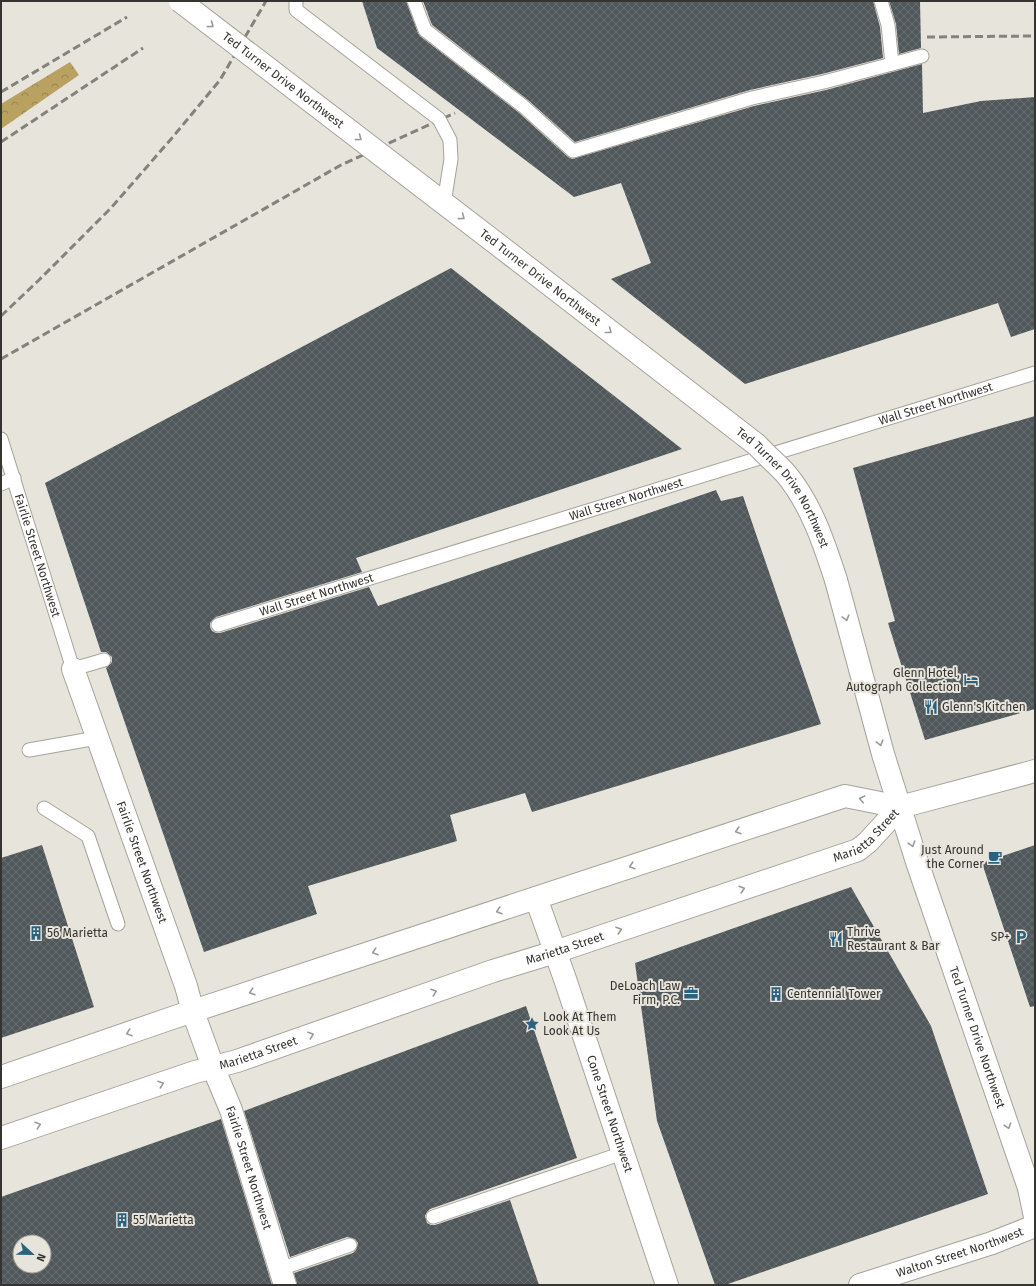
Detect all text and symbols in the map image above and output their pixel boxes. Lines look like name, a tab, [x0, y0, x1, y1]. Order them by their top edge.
one-way arrow	[207, 20, 214, 27]
street label: Ted Turner Drive Northwest	[220, 29, 347, 131]
one-way arrow	[354, 133, 361, 140]
one-way arrow	[458, 212, 465, 220]
street label: Ted Turner Drive Northwest	[477, 226, 604, 329]
one-way arrow	[605, 326, 612, 333]
street label: Wall Street Northwest	[877, 379, 995, 428]
street label: Ted Turner Drive Northwest	[733, 424, 832, 550]
street label: Wall Street Northwest	[567, 475, 685, 523]
street label: Fairlie Street Northwest	[12, 492, 64, 619]
street label: Wall Street Northwest	[258, 570, 376, 619]
one-way arrow	[841, 614, 850, 621]
place label: Glenn Hotel, Autograph Collection	[846, 666, 960, 694]
hotel icon: Glenn Hotel, Autograph Collection	[963, 672, 979, 688]
restaurant icon: Glenn's Kitchen	[923, 699, 939, 715]
place label: Glenn's Kitchen	[942, 700, 1026, 714]
one-way arrow	[875, 739, 884, 746]
one-way arrow	[859, 796, 865, 804]
street label: Fairlie Street Northwest	[114, 799, 170, 926]
street label: Marietta Street	[831, 805, 902, 865]
one-way arrow	[734, 826, 741, 835]
one-way arrow	[907, 841, 916, 848]
place label: Just Around the Corner	[921, 843, 984, 871]
cafe icon: Just Around the Corner	[987, 849, 1003, 865]
one-way arrow	[628, 862, 635, 870]
one-way arrow	[738, 885, 745, 894]
one-way arrow	[495, 906, 502, 914]
building icon: 56 Marietta	[28, 925, 44, 941]
place label: Thrive Restaurant & Bar	[847, 925, 940, 953]
place label: 56 Marietta	[47, 926, 108, 940]
one-way arrow	[615, 926, 622, 935]
street label: Marietta Street	[524, 929, 606, 968]
parking icon: SP+	[1013, 929, 1029, 945]
place label: SP+	[991, 930, 1010, 944]
restaurant icon: Thrive Restaurant & Bar	[828, 931, 844, 947]
one-way arrow	[372, 947, 379, 955]
street label: Ted Turner Drive Northwest	[946, 965, 1008, 1111]
place label: DeLoach Law Firm, P.C.	[610, 979, 680, 1007]
office icon: DeLoach Law Firm, P.C.	[683, 985, 699, 1001]
building icon: Centennial Tower	[768, 986, 784, 1002]
one-way arrow	[249, 987, 256, 996]
place label: Centennial Tower	[787, 987, 881, 1001]
one-way arrow	[430, 988, 437, 996]
place label: Look At Them Look At Us	[543, 1010, 616, 1038]
place icon: Look At Them Look At Us	[524, 1016, 540, 1032]
one-way arrow	[125, 1029, 132, 1037]
one-way arrow	[308, 1031, 315, 1039]
street label: Marietta Street	[218, 1033, 300, 1072]
street label: Cone Street Northwest	[584, 1053, 636, 1175]
one-way arrow	[157, 1080, 164, 1088]
street label: Fairlie Street Northwest	[223, 1104, 275, 1232]
one-way arrow	[34, 1122, 41, 1130]
one-way arrow	[1003, 1123, 1012, 1130]
building icon: 55 Marietta	[114, 1212, 130, 1228]
place label: 55 Marietta	[133, 1213, 194, 1227]
street label: Walton Street Northwest	[895, 1224, 1026, 1280]
north arrow	[12, 1234, 52, 1274]
text: N	[33, 1252, 48, 1263]

